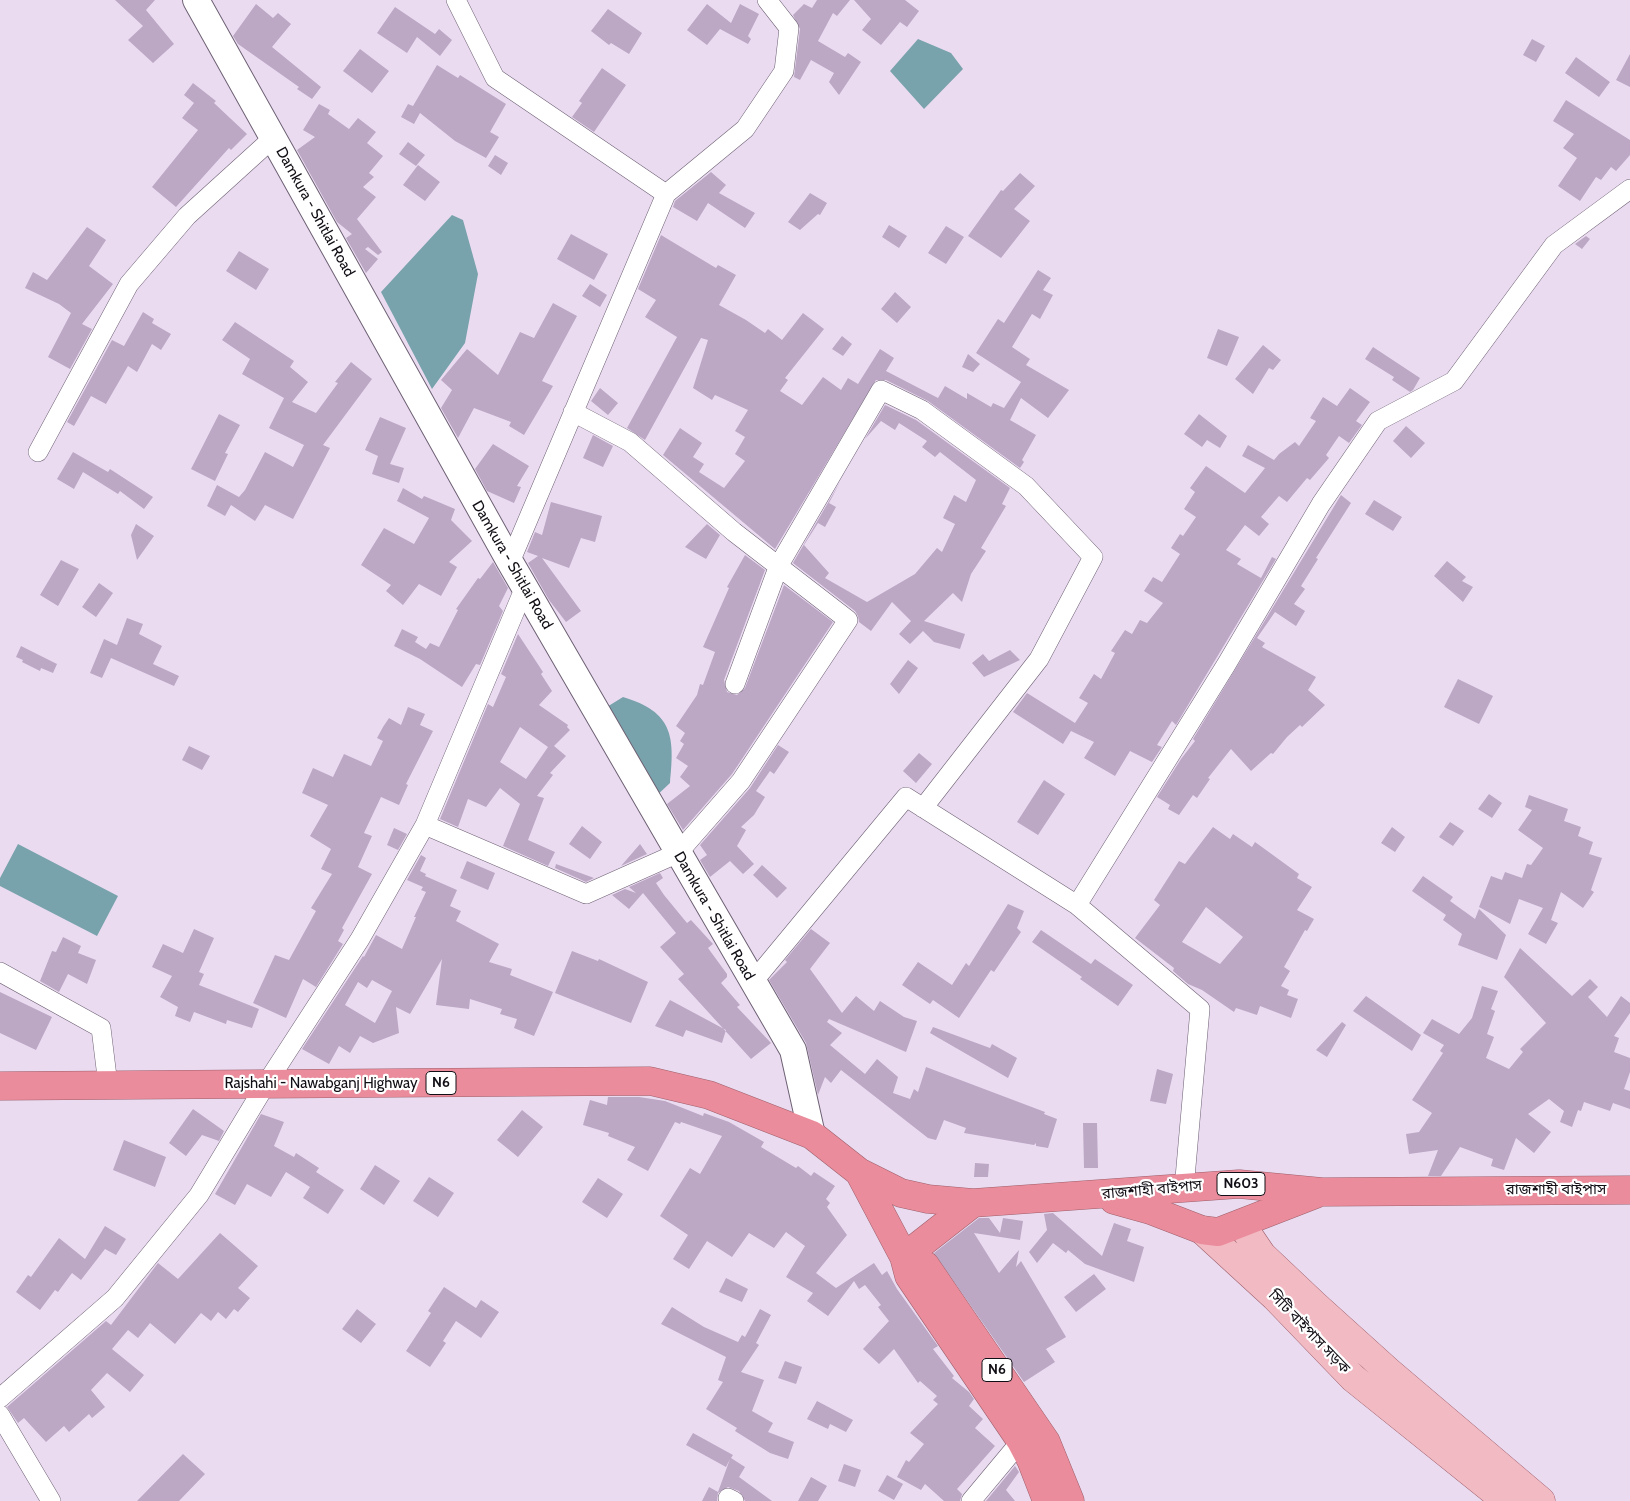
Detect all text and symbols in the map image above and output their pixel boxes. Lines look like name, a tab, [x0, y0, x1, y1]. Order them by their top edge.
street label: Damkura - Shitlai Road	[272, 144, 358, 280]
street label: Damkura - Shitlai Road	[468, 497, 556, 633]
street label: Damkura - Shitlai Road	[670, 848, 758, 984]
road number: N6	[426, 1072, 456, 1094]
street label: Rajshahi - Nawabganj Highway	[224, 1075, 418, 1093]
road number: N603	[1217, 1172, 1265, 1196]
street label: রাজশাহী বাইপাস	[1101, 1177, 1203, 1203]
street label: রাজশাহী বাইপাস	[1506, 1181, 1606, 1199]
street label: সিটি বাইপাস সড়ক	[1265, 1286, 1353, 1378]
road number: N6	[982, 1358, 1012, 1382]

